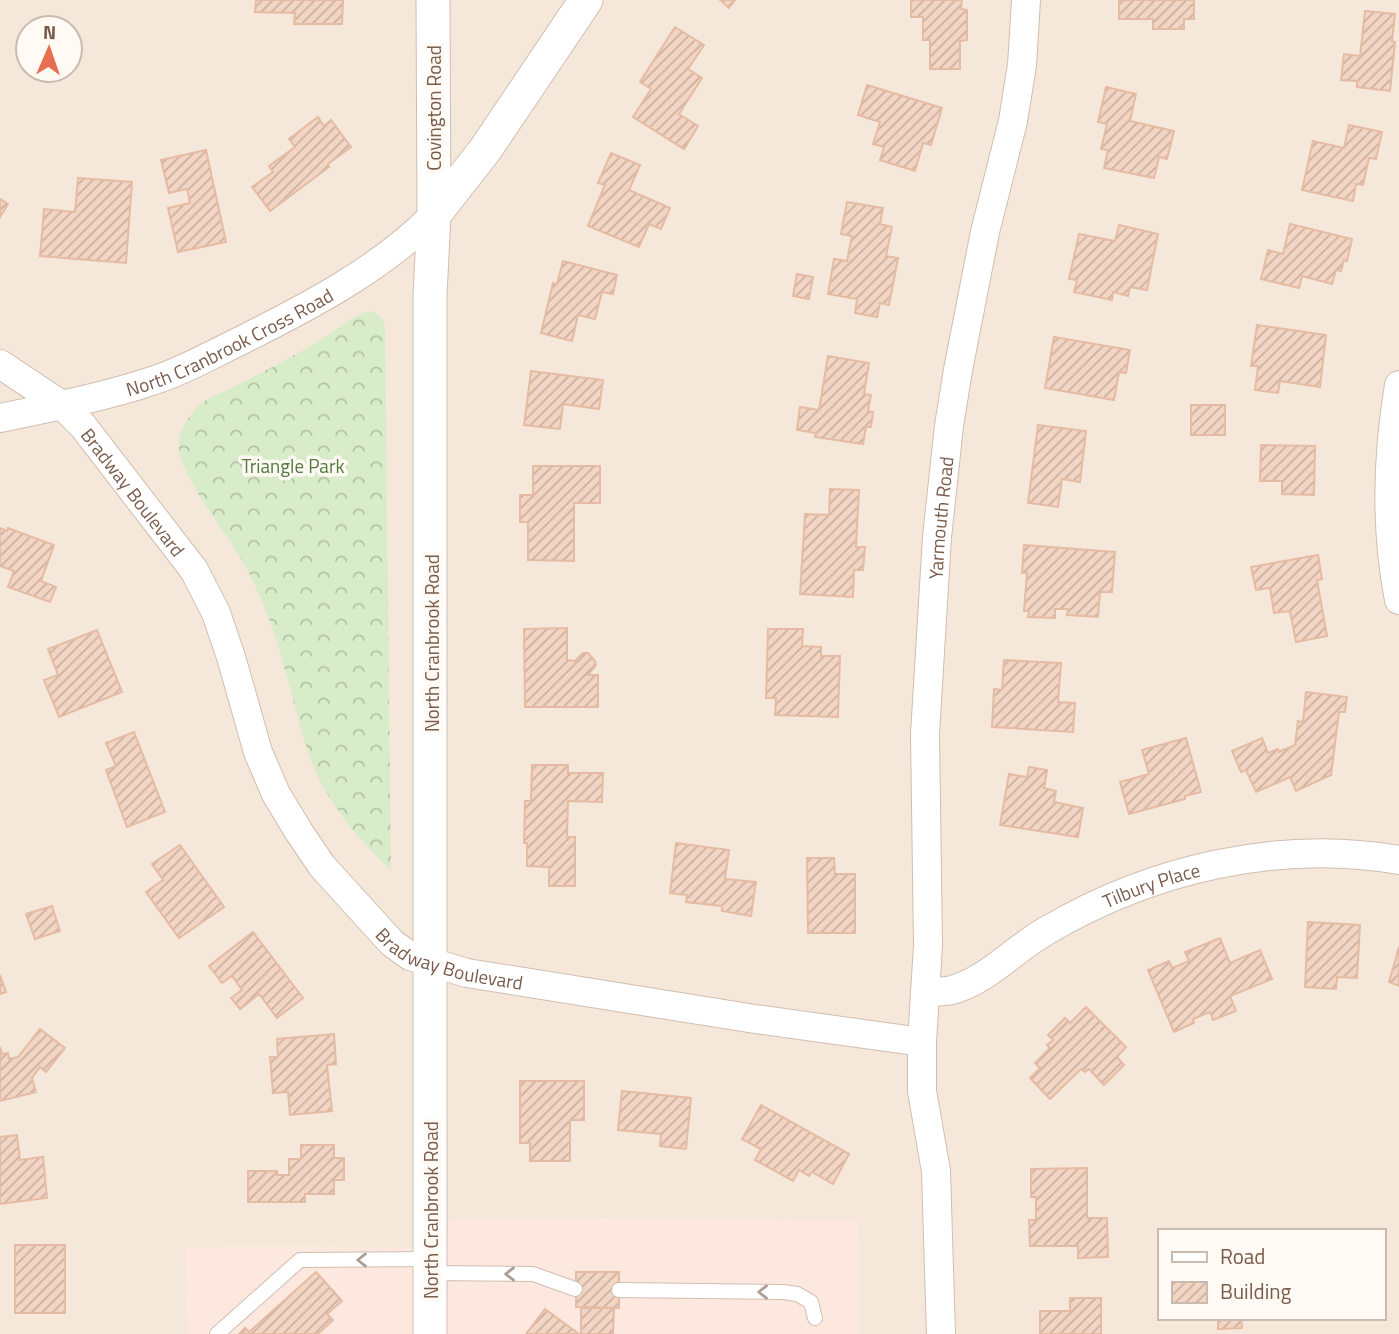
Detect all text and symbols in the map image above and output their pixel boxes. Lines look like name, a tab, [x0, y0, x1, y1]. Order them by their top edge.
north arrow	[14, 14, 84, 84]
text: N	[43, 17, 57, 46]
street label: Covington Road	[419, 45, 448, 171]
street label: North Cranbrook Cross Road	[122, 280, 338, 403]
street label: Bradway Boulevard	[75, 421, 193, 562]
park label: Triangle Park	[241, 451, 345, 480]
street label: Yarmouth Road	[920, 455, 960, 580]
street label: North Cranbrook Road	[417, 554, 446, 732]
street label: Tilbury Place	[1097, 854, 1203, 915]
street label: Bradway Boulevard	[370, 920, 525, 996]
street label: North Cranbrook Road	[416, 1121, 445, 1299]
legend	[1158, 1229, 1385, 1320]
text: Road	[1220, 1240, 1265, 1272]
one-way arrow	[356, 1252, 366, 1268]
one-way arrow	[504, 1266, 515, 1282]
text: Building	[1220, 1275, 1292, 1307]
one-way arrow	[757, 1284, 767, 1300]

